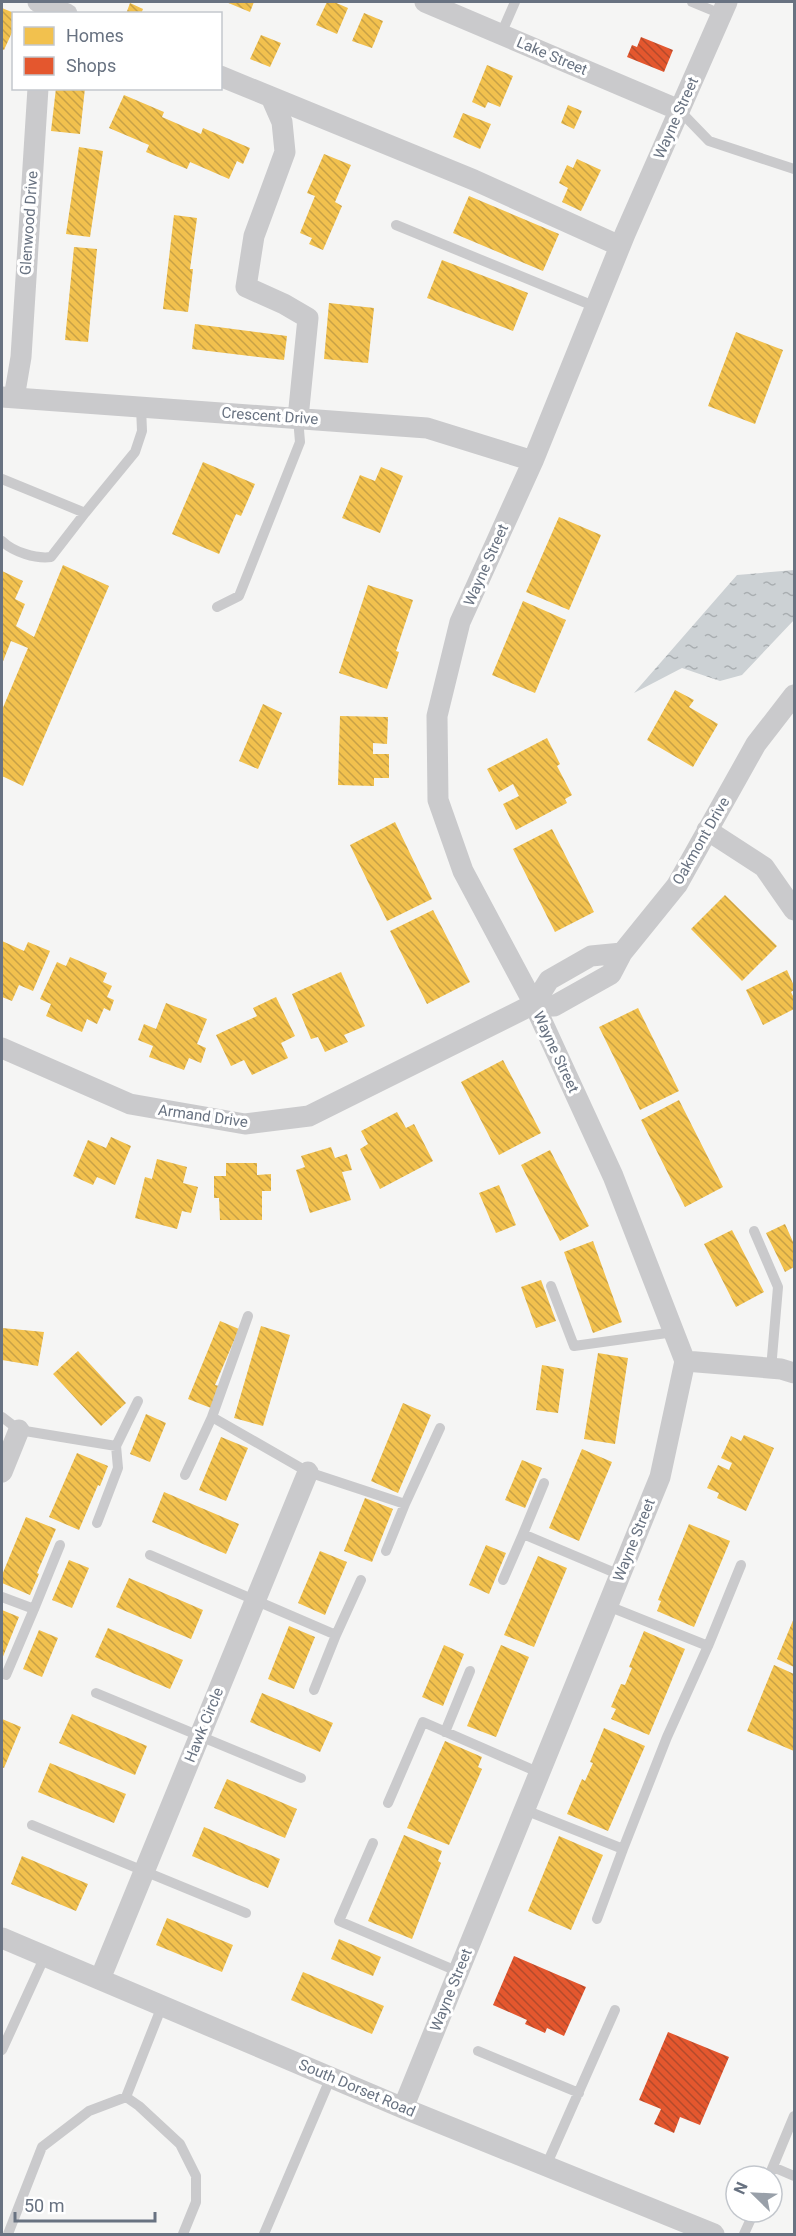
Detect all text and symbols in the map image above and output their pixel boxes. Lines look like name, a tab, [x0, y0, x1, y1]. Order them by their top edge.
legend	[12, 12, 222, 90]
text: Homes	[66, 25, 124, 46]
street label: Lake Street	[514, 33, 590, 79]
text: Shops	[66, 55, 116, 76]
street label: Wayne Street	[650, 74, 702, 162]
street label: Glenwood Drive	[16, 170, 42, 276]
street label: Crescent Drive	[221, 404, 319, 428]
street label: Wayne Street	[460, 521, 512, 609]
street label: Oakmont Drive	[669, 794, 733, 888]
street label: Wayne Street	[529, 1008, 583, 1096]
street label: Armand Drive	[157, 1101, 249, 1131]
street label: Wayne Street	[609, 1496, 659, 1584]
street label: Hawk Circle	[181, 1685, 227, 1765]
street label: Wayne Street	[426, 1946, 476, 2034]
street label: South Dorset Road	[296, 2055, 418, 2121]
north arrow	[724, 2164, 784, 2224]
text: N	[730, 2179, 752, 2197]
scale bar	[15, 2185, 154, 2223]
text: 50 m	[24, 2195, 64, 2216]

